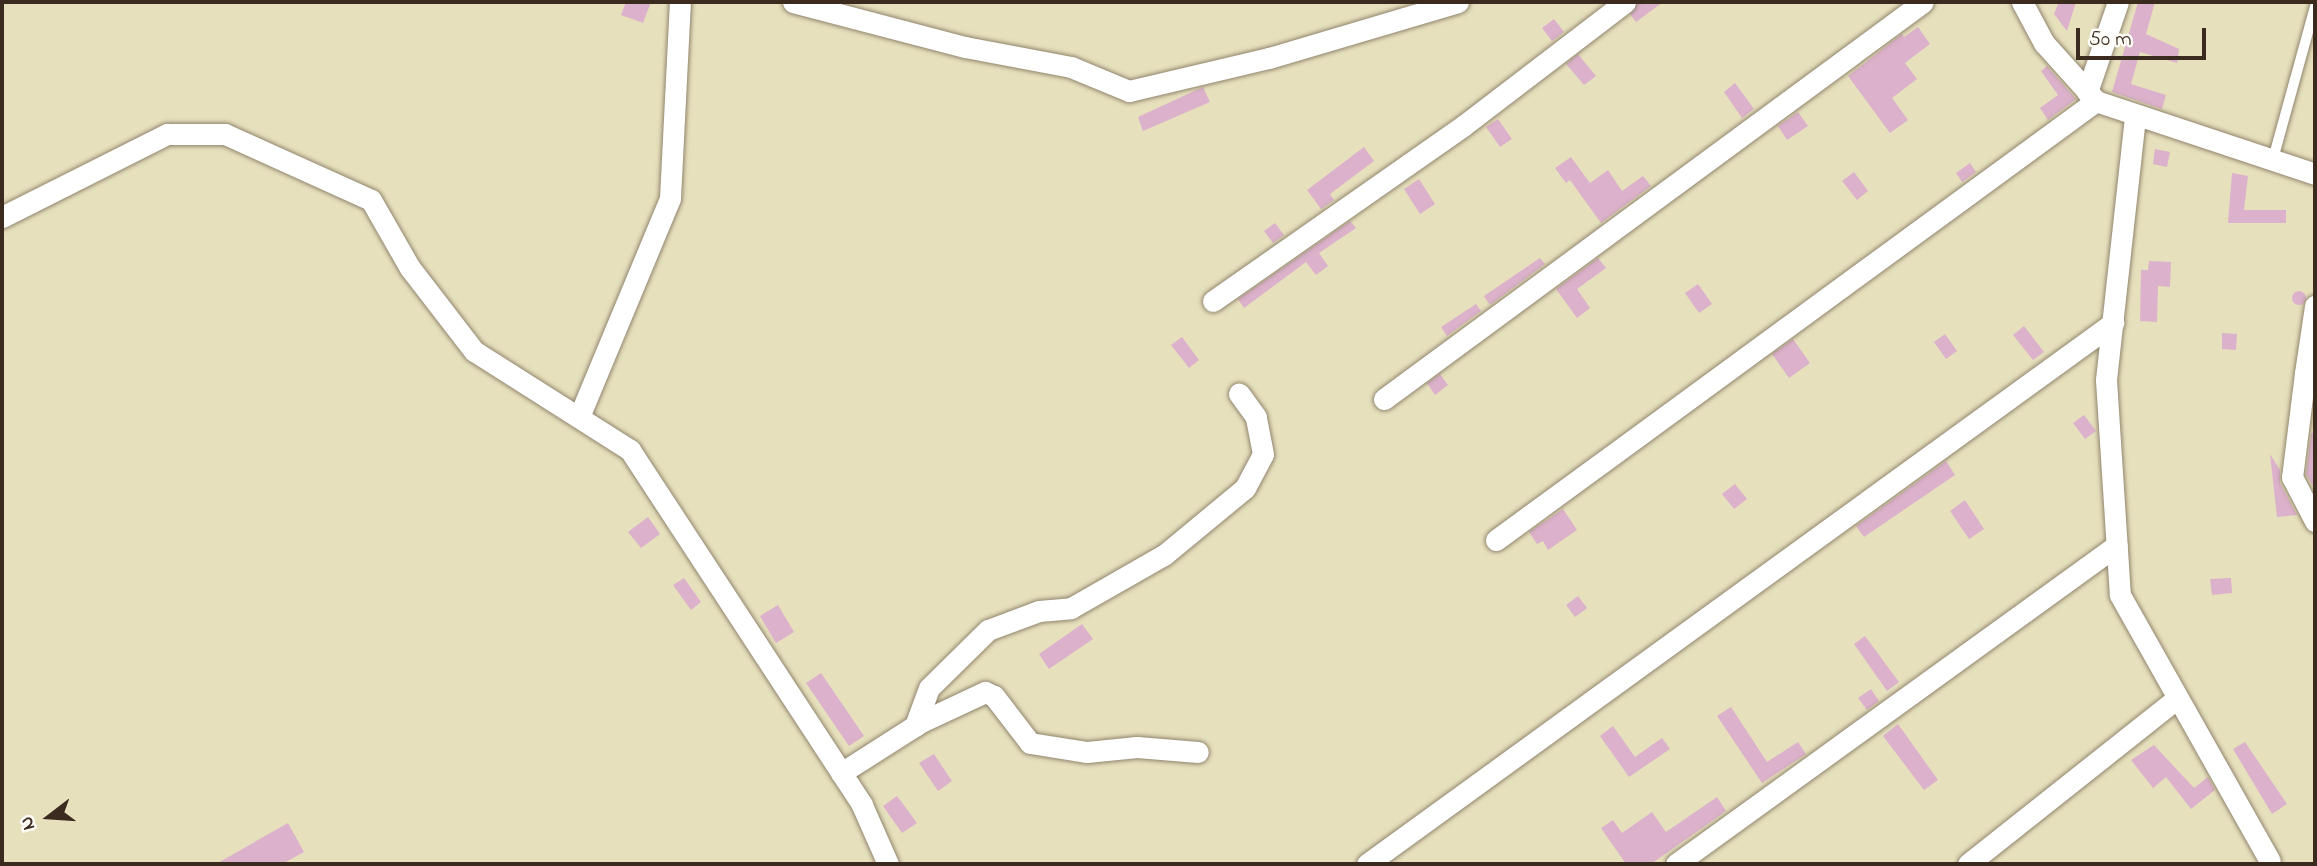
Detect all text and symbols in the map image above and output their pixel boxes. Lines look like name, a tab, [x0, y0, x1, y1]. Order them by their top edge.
scale bar	[2079, 14, 2208, 58]
text: 50 m	[2089, 25, 2132, 55]
north arrow	[14, 782, 84, 852]
text: N	[14, 813, 43, 833]

